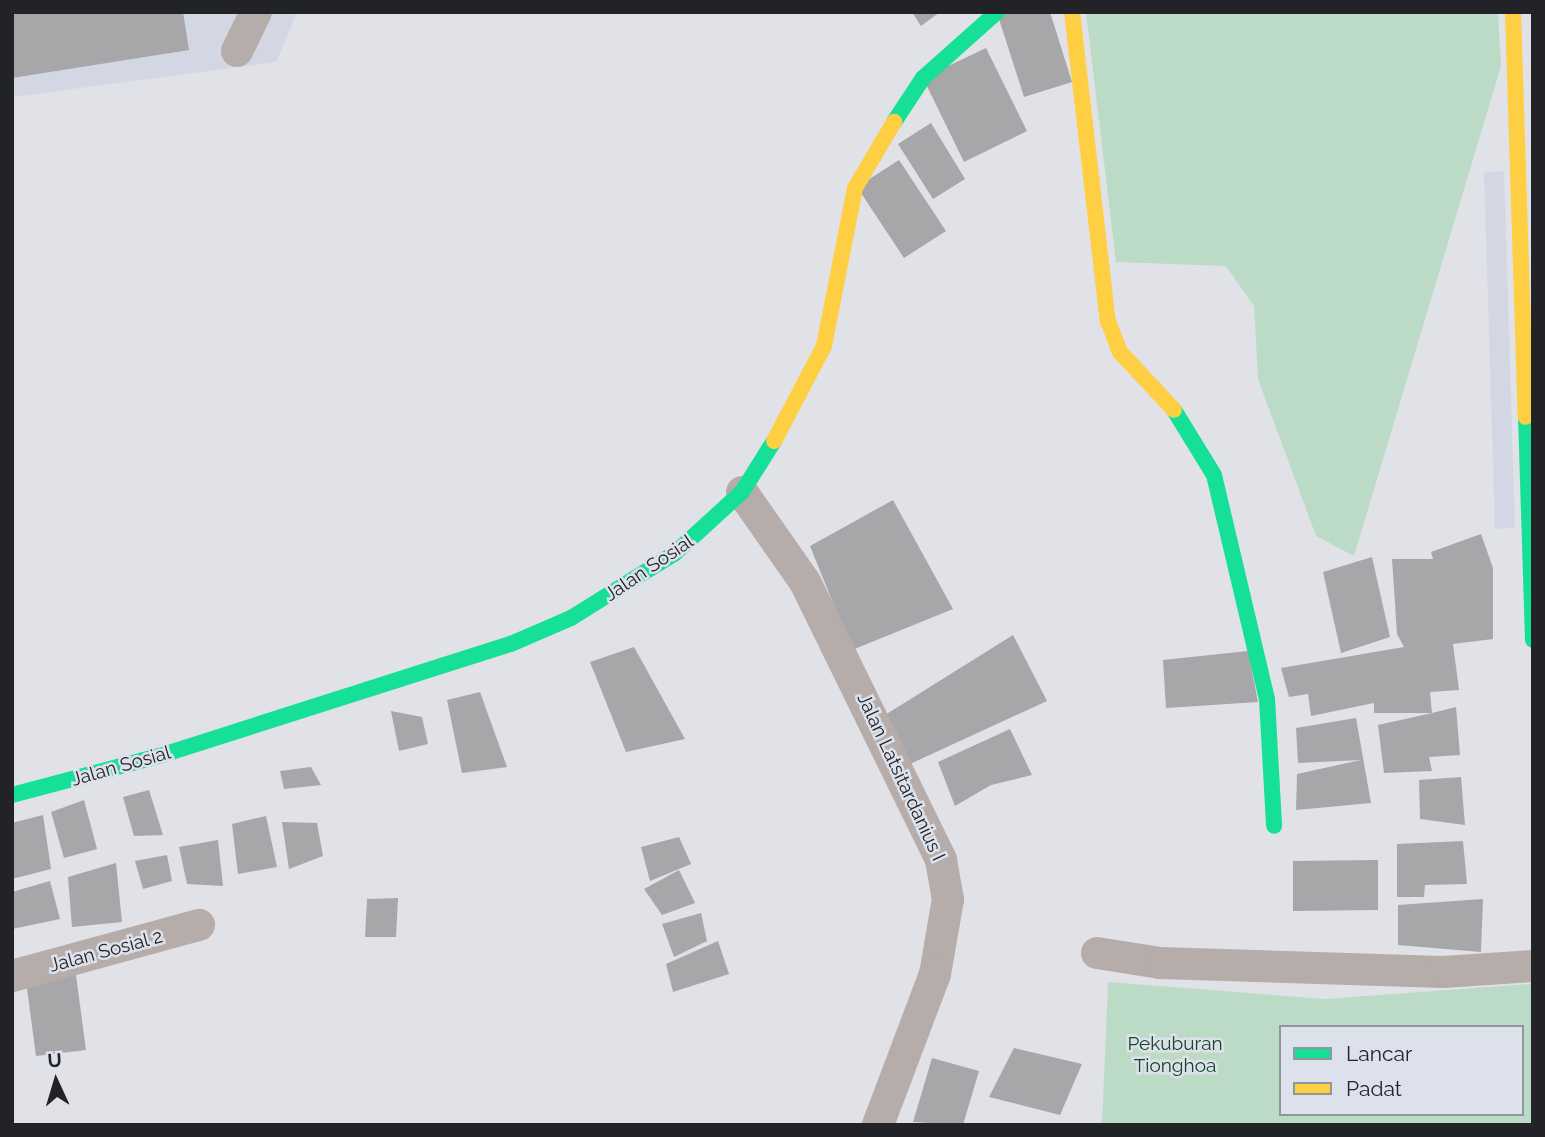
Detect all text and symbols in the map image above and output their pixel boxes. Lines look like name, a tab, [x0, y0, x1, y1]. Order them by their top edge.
street label: Jalan Sosial	[600, 530, 698, 606]
street label: Jalan Latsitardanius I	[852, 690, 950, 864]
street label: Jalan Sosial	[69, 741, 173, 791]
street label: Jalan Sosial 2	[46, 925, 166, 977]
legend	[1279, 1025, 1524, 1116]
park label: Pekuburan Tionghoa	[1127, 1033, 1223, 1077]
text: Lancar	[1346, 1041, 1412, 1066]
north arrow	[21, 1046, 91, 1116]
text: U	[47, 1049, 62, 1072]
text: Padat	[1346, 1076, 1402, 1101]

